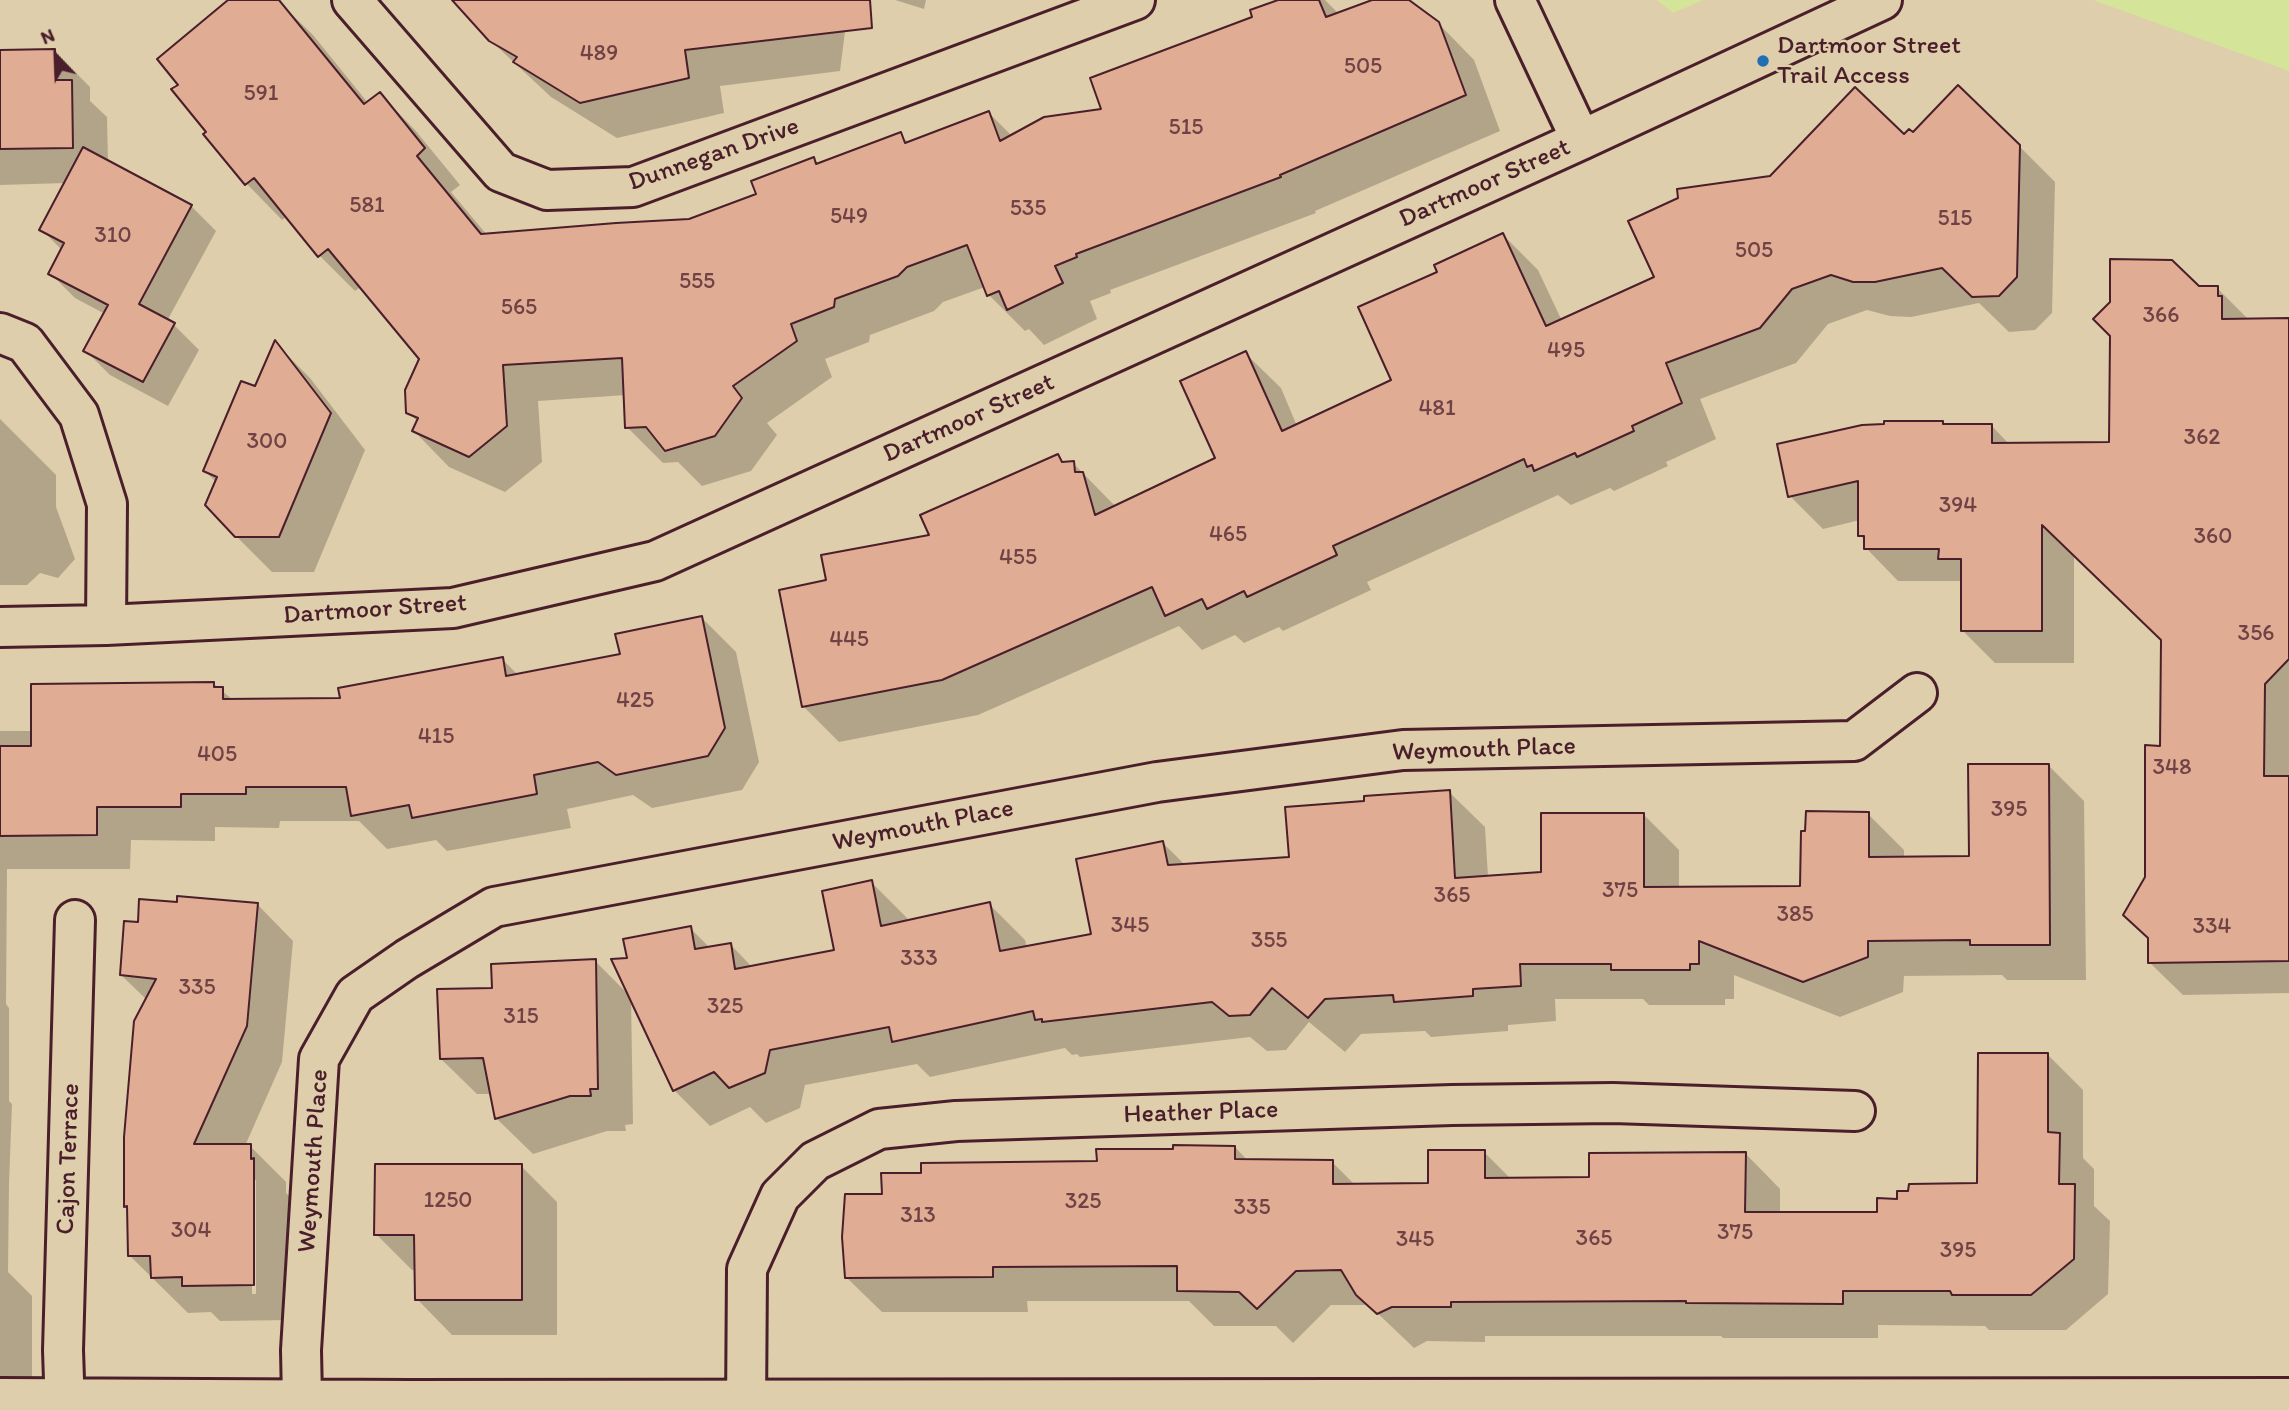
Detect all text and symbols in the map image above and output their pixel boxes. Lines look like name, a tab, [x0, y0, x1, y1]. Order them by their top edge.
north arrow	[21, 21, 91, 91]
text: N	[37, 23, 58, 49]
place label: Dartmoor Street Trail Access	[1777, 30, 1961, 92]
house number: 489	[580, 40, 618, 68]
house number: 505	[1344, 53, 1382, 81]
marker: Dartmoor Street Trail Access	[1755, 53, 1771, 69]
house number: 591	[244, 80, 278, 108]
street label: Dunnegan Drive	[625, 111, 803, 199]
house number: 515	[1169, 114, 1203, 142]
street label: Dartmoor Street	[1395, 132, 1575, 236]
house number: 581	[349, 192, 385, 220]
house number: 535	[1010, 195, 1046, 223]
house number: 549	[830, 203, 868, 231]
house number: 515	[1938, 205, 1972, 233]
house number: 310	[94, 222, 132, 250]
house number: 505	[1735, 237, 1773, 265]
house number: 555	[679, 268, 715, 296]
house number: 565	[501, 294, 537, 322]
house number: 366	[2143, 302, 2179, 330]
house number: 495	[1547, 337, 1585, 365]
street label: Dartmoor Street	[879, 367, 1059, 471]
house number: 481	[1418, 395, 1456, 423]
house number: 362	[2184, 424, 2220, 452]
house number: 300	[247, 428, 287, 456]
house number: 394	[1939, 492, 1977, 520]
house number: 465	[1209, 521, 1247, 549]
house number: 360	[2194, 523, 2232, 551]
house number: 455	[999, 544, 1037, 572]
street label: Dartmoor Street	[282, 588, 468, 632]
house number: 356	[2238, 620, 2274, 648]
house number: 445	[829, 626, 869, 654]
house number: 425	[616, 687, 654, 715]
house number: 415	[418, 723, 454, 751]
street label: Weymouth Place	[1391, 731, 1577, 769]
house number: 405	[197, 741, 237, 769]
house number: 348	[2153, 754, 2191, 782]
street label: Weymouth Place	[830, 793, 1016, 859]
house number: 395	[1991, 796, 2027, 824]
house number: 375	[1602, 877, 1638, 905]
house number: 365	[1434, 882, 1470, 910]
house number: 385	[1776, 901, 1814, 929]
house number: 345	[1111, 912, 1149, 940]
house number: 334	[2193, 913, 2231, 941]
house number: 355	[1251, 927, 1287, 955]
house number: 333	[900, 945, 938, 973]
house number: 335	[178, 974, 216, 1002]
house number: 325	[707, 993, 743, 1021]
house number: 315	[503, 1003, 539, 1031]
street label: Weymouth Place	[292, 1068, 336, 1254]
street label: Cajon Terrace	[51, 1083, 87, 1235]
street label: Heather Place	[1123, 1095, 1279, 1131]
house number: 1250	[423, 1187, 473, 1215]
house number: 325	[1065, 1188, 1101, 1216]
house number: 335	[1233, 1194, 1271, 1222]
house number: 313	[900, 1202, 936, 1230]
house number: 304	[171, 1217, 211, 1245]
house number: 375	[1717, 1219, 1753, 1247]
house number: 365	[1576, 1225, 1612, 1253]
house number: 345	[1396, 1226, 1434, 1254]
house number: 395	[1940, 1237, 1976, 1265]

